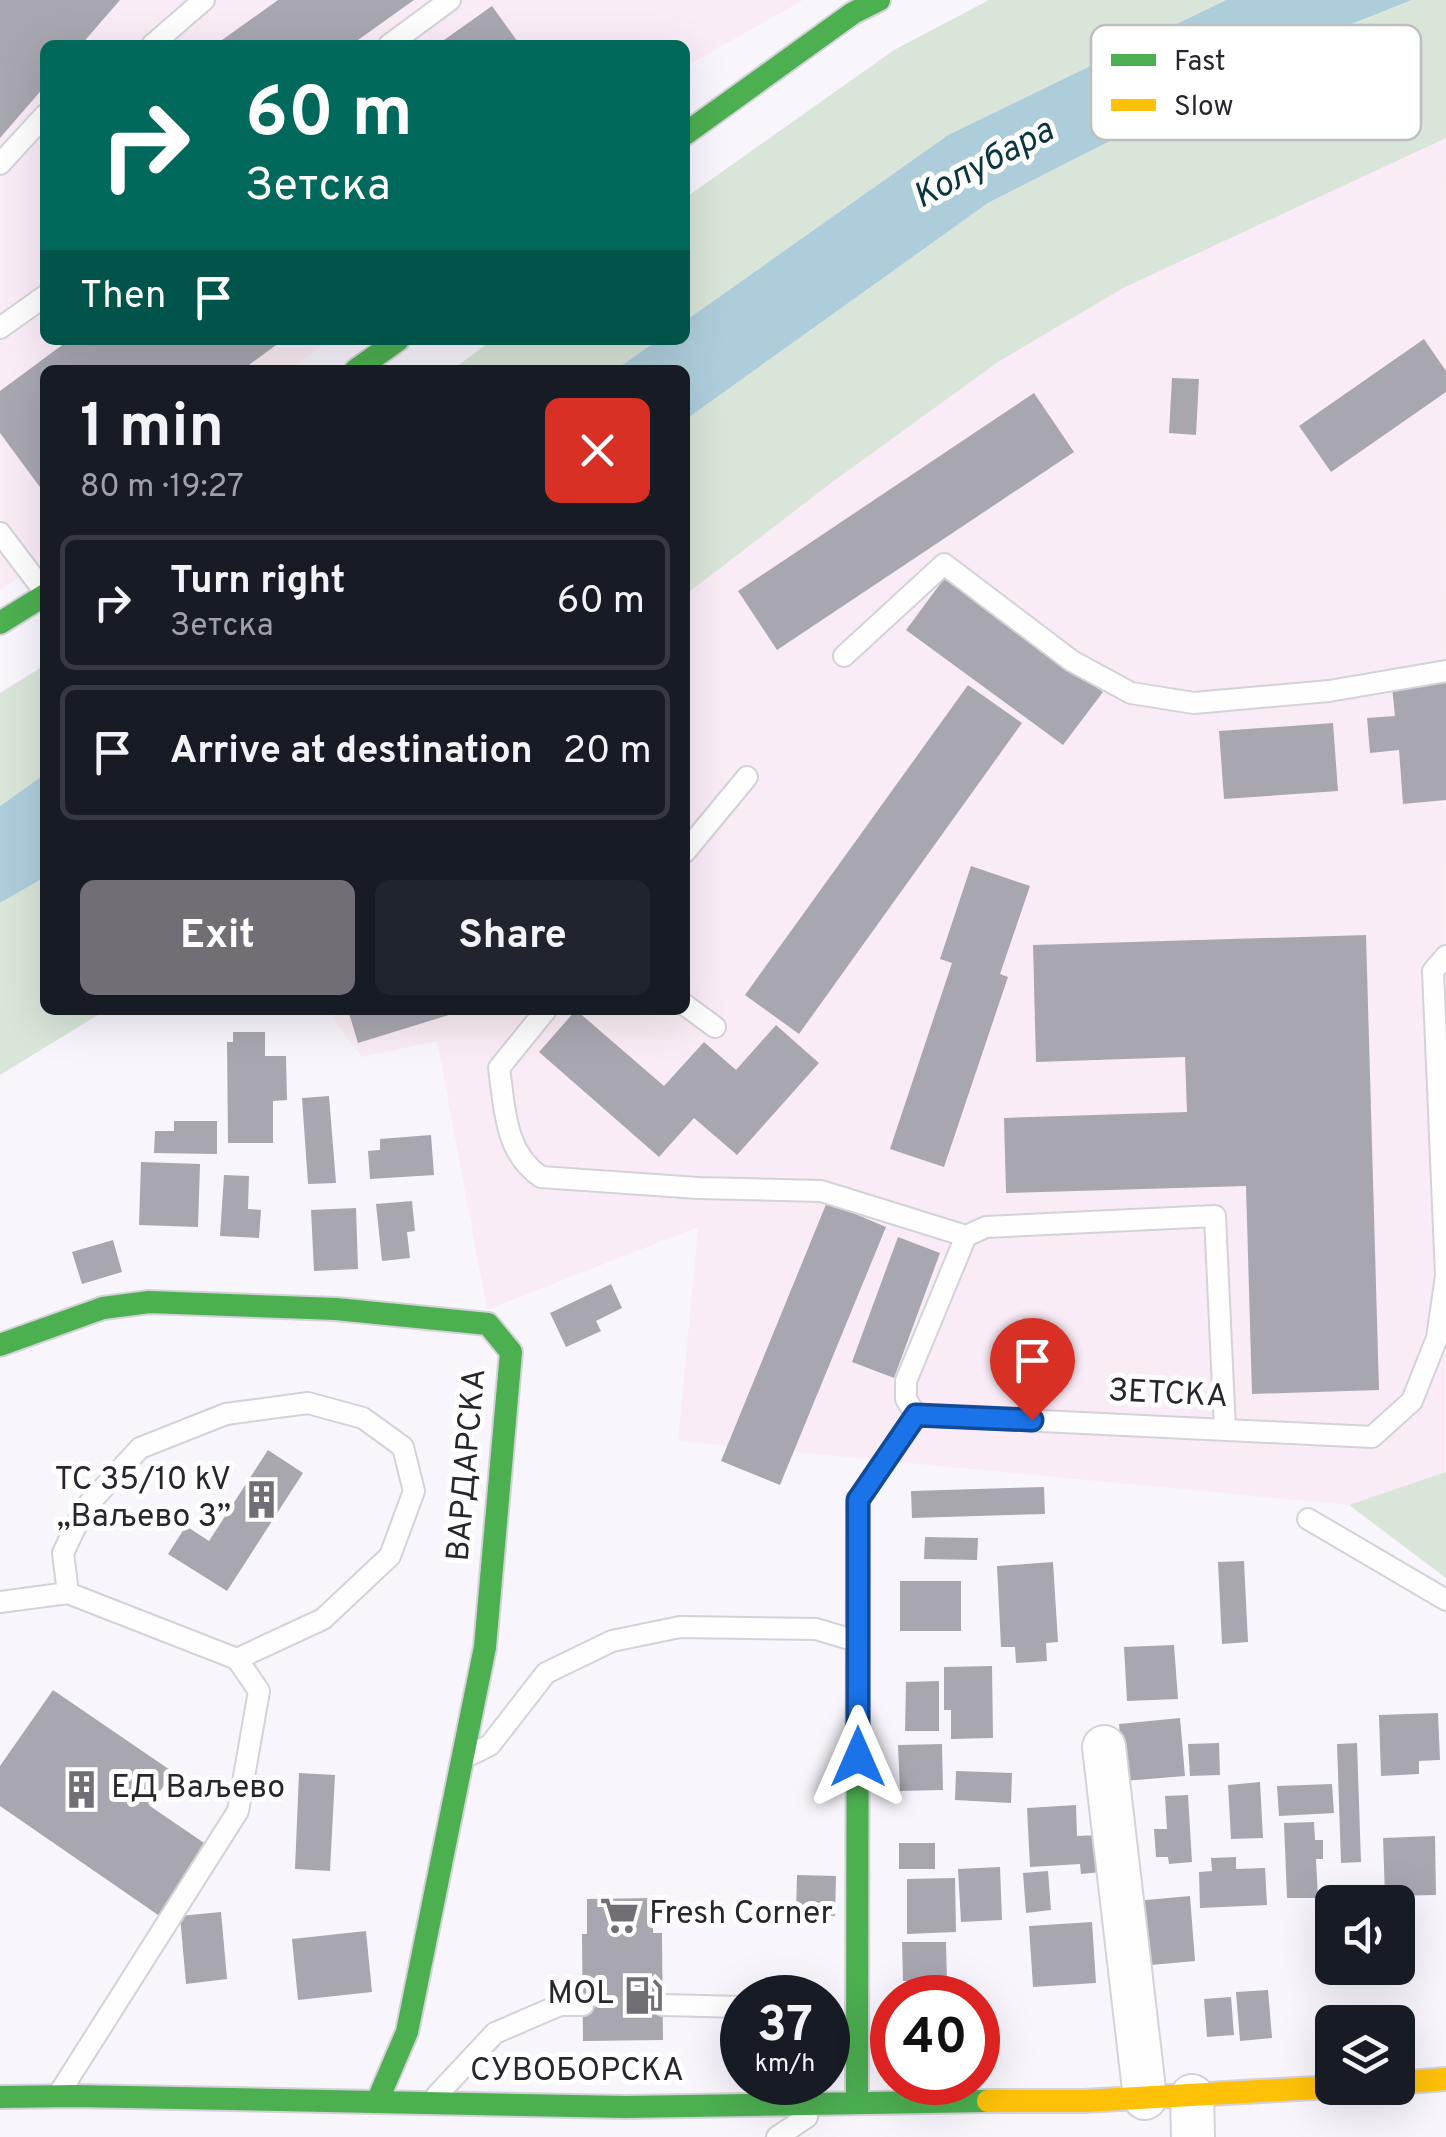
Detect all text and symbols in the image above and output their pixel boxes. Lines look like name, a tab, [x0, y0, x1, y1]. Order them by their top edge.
legend	[1091, 25, 1421, 140]
text: Fast	[1174, 45, 1226, 81]
text: 60 m	[245, 72, 413, 161]
icon: right	[80, 80, 210, 210]
text: Slow	[1174, 90, 1233, 126]
water label: Колубара	[906, 110, 1062, 220]
text: Зетска	[245, 159, 391, 216]
icon: arrive	[186, 270, 241, 325]
text: Then	[80, 273, 166, 322]
text: 1 min	[80, 392, 224, 468]
button: close	[545, 398, 650, 503]
text: 80 m · 19:27	[80, 468, 244, 508]
text: Turn right	[170, 558, 345, 607]
icon: right	[85, 575, 140, 630]
text: 60 m	[557, 578, 645, 627]
text: Зетска	[170, 607, 274, 647]
icon: arrive	[85, 725, 140, 780]
text: Arrive at destination	[170, 728, 533, 777]
text: 20 m	[563, 728, 652, 777]
button: Exit	[80, 880, 355, 995]
button: Share	[375, 880, 650, 995]
pin	[990, 1318, 1075, 1421]
icon: arrive	[1005, 1333, 1060, 1388]
street label: ВАРДАРСКА	[440, 1367, 496, 1563]
street label: ЗЕТСКА	[1107, 1372, 1229, 1418]
place label: ТС 35/10 kV „Ваљево 3”	[54, 1461, 231, 1538]
building icon: ТС 35/10 kV „Ваљево 3”	[240, 1478, 282, 1520]
position arrow	[806, 1705, 910, 1809]
building icon: ЕД Ваљево	[60, 1768, 102, 1810]
place label: ЕД Ваљево	[111, 1769, 285, 1809]
map controls	[1315, 1885, 1415, 2105]
button: sound	[1315, 1885, 1415, 1985]
supermarket icon: Fresh Corner	[598, 1894, 640, 1936]
place label: Fresh Corner	[649, 1895, 833, 1935]
fuel station icon: MOL	[623, 1974, 665, 2016]
place label: MOL	[547, 1975, 614, 2015]
speed limit sign: 40	[870, 1975, 1000, 2105]
text: 37	[757, 1996, 813, 2059]
button: layers	[1315, 2005, 1415, 2105]
text: km/h	[755, 2049, 815, 2081]
street label: СУВОБОРСКА	[470, 2052, 684, 2092]

